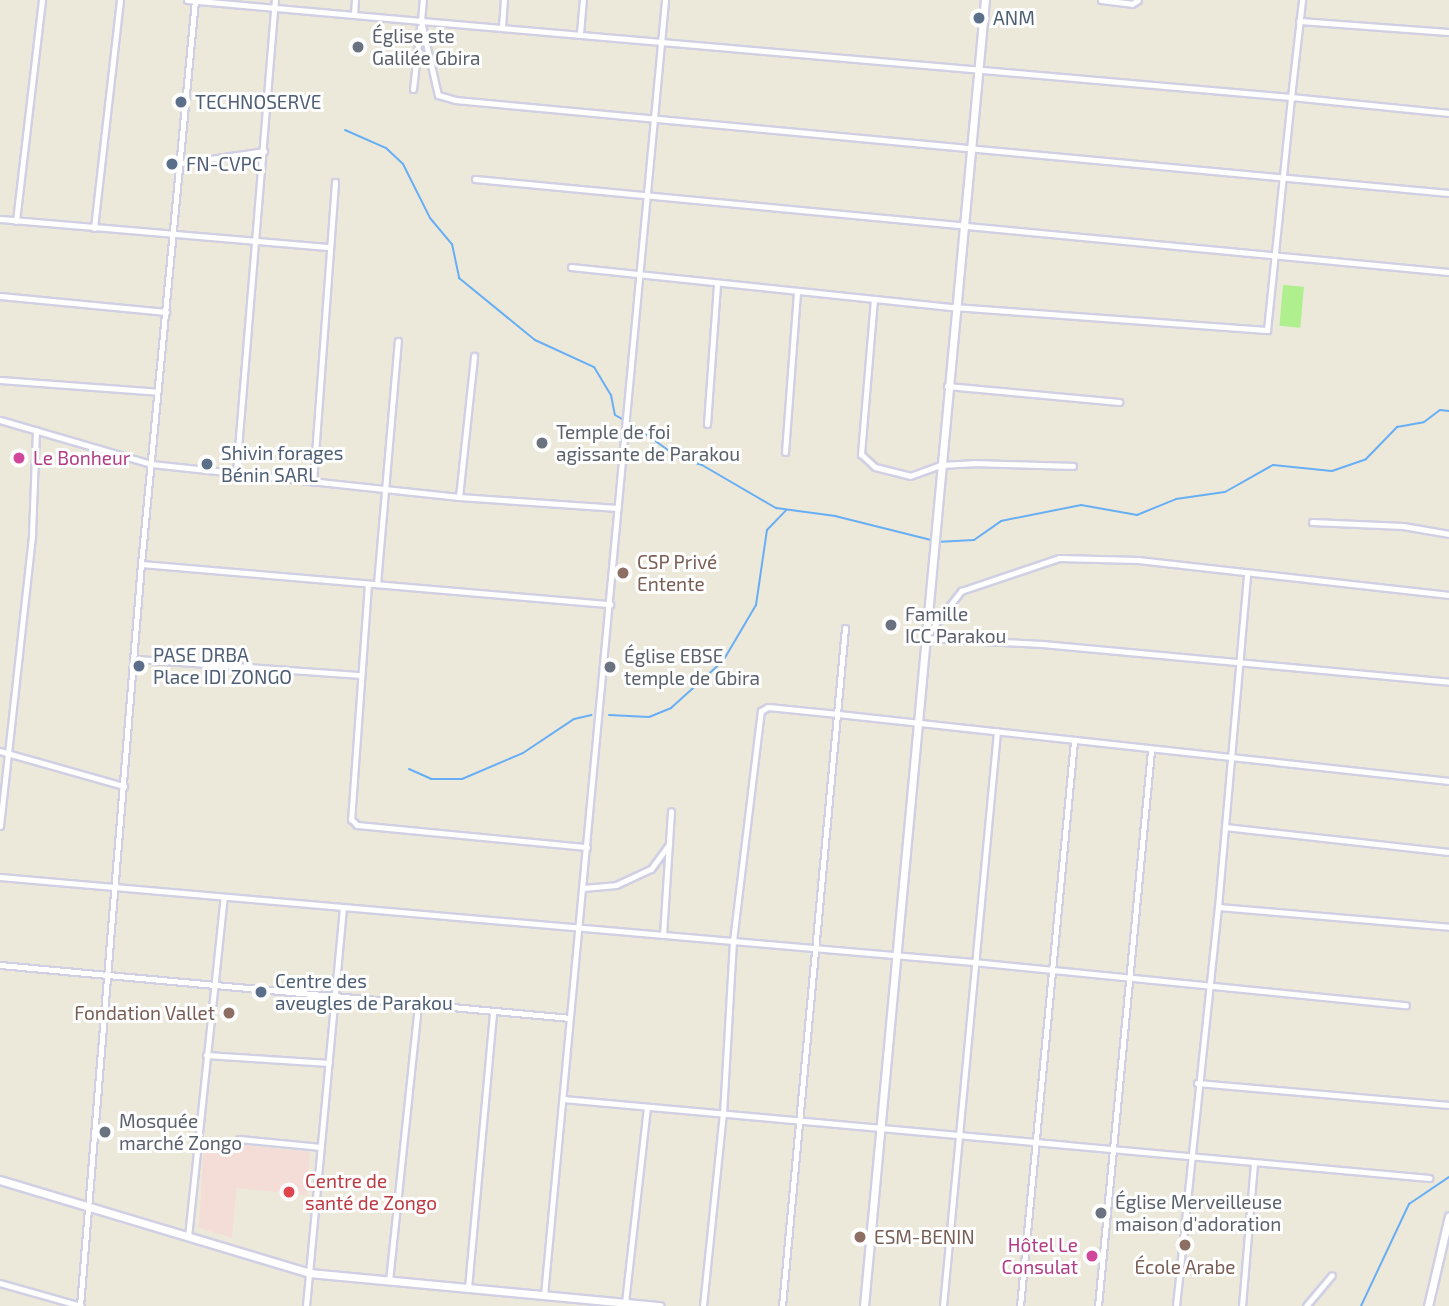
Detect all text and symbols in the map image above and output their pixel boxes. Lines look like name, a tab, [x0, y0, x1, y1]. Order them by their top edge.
place label: ANM	[993, 7, 1035, 29]
marker: ANM	[971, 10, 987, 26]
place label: Église ste Galilée Gbira	[372, 25, 481, 69]
marker: Église ste Galilée Gbira	[350, 39, 366, 55]
place label: TECHNOSERVE	[195, 91, 321, 113]
marker: TECHNOSERVE	[173, 94, 189, 110]
place label: FN-CVPC	[186, 153, 263, 175]
marker: FN-CVPC	[164, 156, 180, 172]
place label: Temple de foi agissante de Parakou	[556, 421, 740, 465]
marker: Temple de foi agissante de Parakou	[534, 435, 550, 451]
place label: Shivin forages Bénin SARL	[221, 442, 344, 486]
place label: Le Bonheur	[33, 447, 130, 469]
marker: Le Bonheur	[11, 450, 27, 466]
marker: Shivin forages Bénin SARL	[199, 456, 215, 472]
place label: CSP Privé Entente	[637, 551, 718, 595]
marker: CSP Privé Entente	[615, 565, 631, 581]
place label: Famille ICC Parakou	[905, 603, 1006, 647]
marker: Famille ICC Parakou	[883, 617, 899, 633]
place label: PASE DRBA Place IDI ZONGO	[153, 644, 292, 688]
place label: Église EBSE temple de Gbira	[624, 645, 760, 689]
marker: PASE DRBA Place IDI ZONGO	[131, 658, 147, 674]
marker: Église EBSE temple de Gbira	[602, 659, 618, 675]
place label: Centre des aveugles de Parakou	[275, 970, 453, 1014]
marker: Centre des aveugles de Parakou	[253, 984, 269, 1000]
place label: Fondation Vallet	[74, 1002, 215, 1024]
marker: Fondation Vallet	[221, 1005, 237, 1021]
place label: Mosquée marché Zongo	[119, 1110, 242, 1154]
marker: Mosquée marché Zongo	[97, 1124, 113, 1140]
place label: Centre de santé de Zongo	[305, 1170, 437, 1214]
marker: Centre de santé de Zongo	[279, 1182, 299, 1202]
place label: Église Merveilleuse maison d'adoration	[1115, 1191, 1282, 1235]
marker: Église Merveilleuse maison d'adoration	[1093, 1205, 1109, 1221]
place label: ESM-BENIN	[874, 1226, 975, 1248]
marker: ESM-BENIN	[852, 1229, 868, 1245]
place label: Hôtel Le Consulat	[1002, 1234, 1078, 1278]
marker: École Arabe	[1177, 1237, 1193, 1253]
marker: Hôtel Le Consulat	[1084, 1248, 1100, 1264]
place label: École Arabe	[1134, 1256, 1236, 1278]

